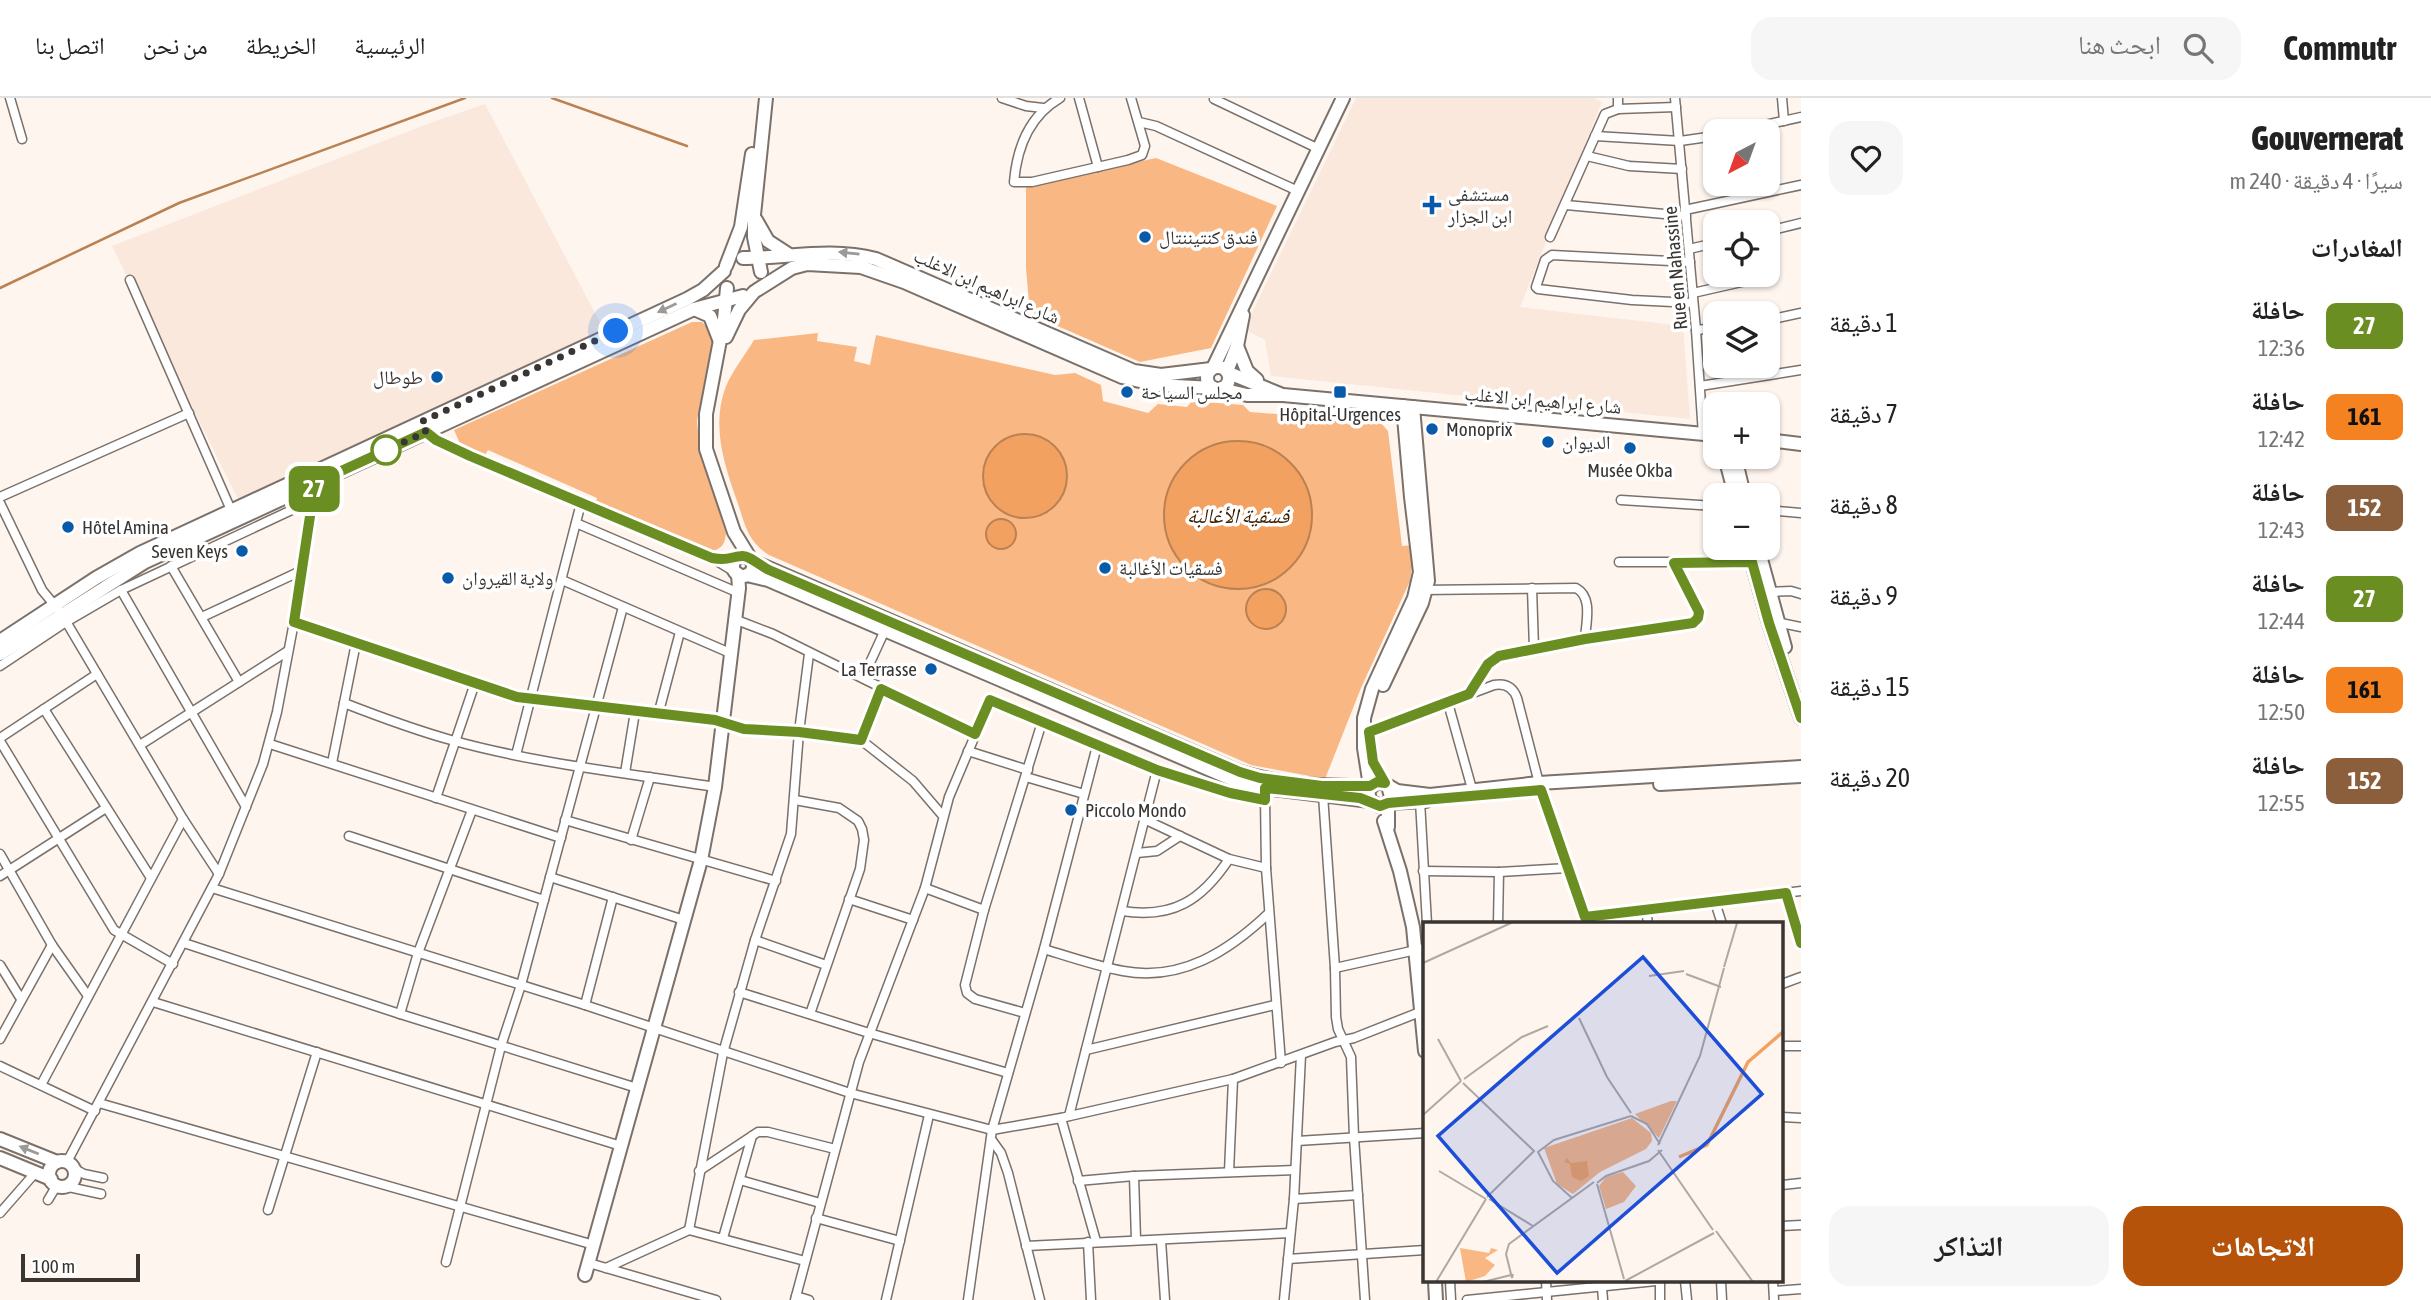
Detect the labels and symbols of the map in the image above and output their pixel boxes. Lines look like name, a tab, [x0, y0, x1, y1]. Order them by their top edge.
north arrow	[1703, 119, 1780, 196]
place label: مستشفى ابن الجزار	[1447, 183, 1512, 228]
marker: مستشفى ابن الجزار	[1422, 195, 1442, 215]
street label: Rue en Nahassine	[1659, 205, 1691, 331]
place label: فندق كنتيننتال	[1159, 226, 1258, 249]
marker: فندق كنتيننتال	[1137, 229, 1153, 245]
street label: شارع ابراهيم ابن الاغلب	[910, 244, 1063, 330]
one-way arrow	[838, 248, 860, 259]
one-way arrow	[657, 302, 677, 314]
your location	[598, 313, 633, 348]
place label: طوطال	[373, 366, 423, 389]
marker: طوطال	[429, 369, 445, 385]
place label: مجلس السياحة	[1141, 381, 1242, 404]
street label: شارع ابراهيم ابن الاغلب	[1463, 382, 1622, 420]
marker: مجلس السياحة	[1119, 384, 1135, 400]
marker: Hôpital-Urgences	[1332, 384, 1348, 400]
place label: Hôpital-Urgences	[1279, 403, 1401, 425]
place label: Monoprix	[1446, 418, 1513, 440]
marker: Monoprix	[1424, 421, 1440, 437]
place label: الديوان	[1562, 431, 1611, 454]
marker: الديوان	[1540, 434, 1556, 450]
unlabelled marker	[371, 435, 401, 465]
marker: Musée Okba	[1622, 440, 1638, 456]
place label: Musée Okba	[1587, 459, 1673, 481]
line badge: 27	[282, 466, 346, 512]
water label: فسقية الأغالبة	[1187, 503, 1291, 528]
place label: Hôtel Amina	[82, 516, 169, 538]
marker: Hôtel Amina	[60, 519, 76, 535]
place label: Seven Keys	[152, 540, 228, 562]
marker: Seven Keys	[234, 543, 250, 559]
place label: فسقيات الأغالبة	[1119, 557, 1223, 580]
marker: فسقيات الأغالبة	[1097, 560, 1113, 576]
place label: ولاية القيروان	[462, 567, 553, 590]
marker: ولاية القيروان	[440, 570, 456, 586]
place label: La Terrasse	[841, 658, 917, 680]
marker: La Terrasse	[923, 661, 939, 677]
place label: Piccolo Mondo	[1085, 799, 1187, 821]
marker: Piccolo Mondo	[1063, 802, 1079, 818]
inset map	[1423, 922, 1784, 1282]
one-way arrow	[18, 1145, 39, 1156]
scale bar	[21, 1251, 140, 1283]

